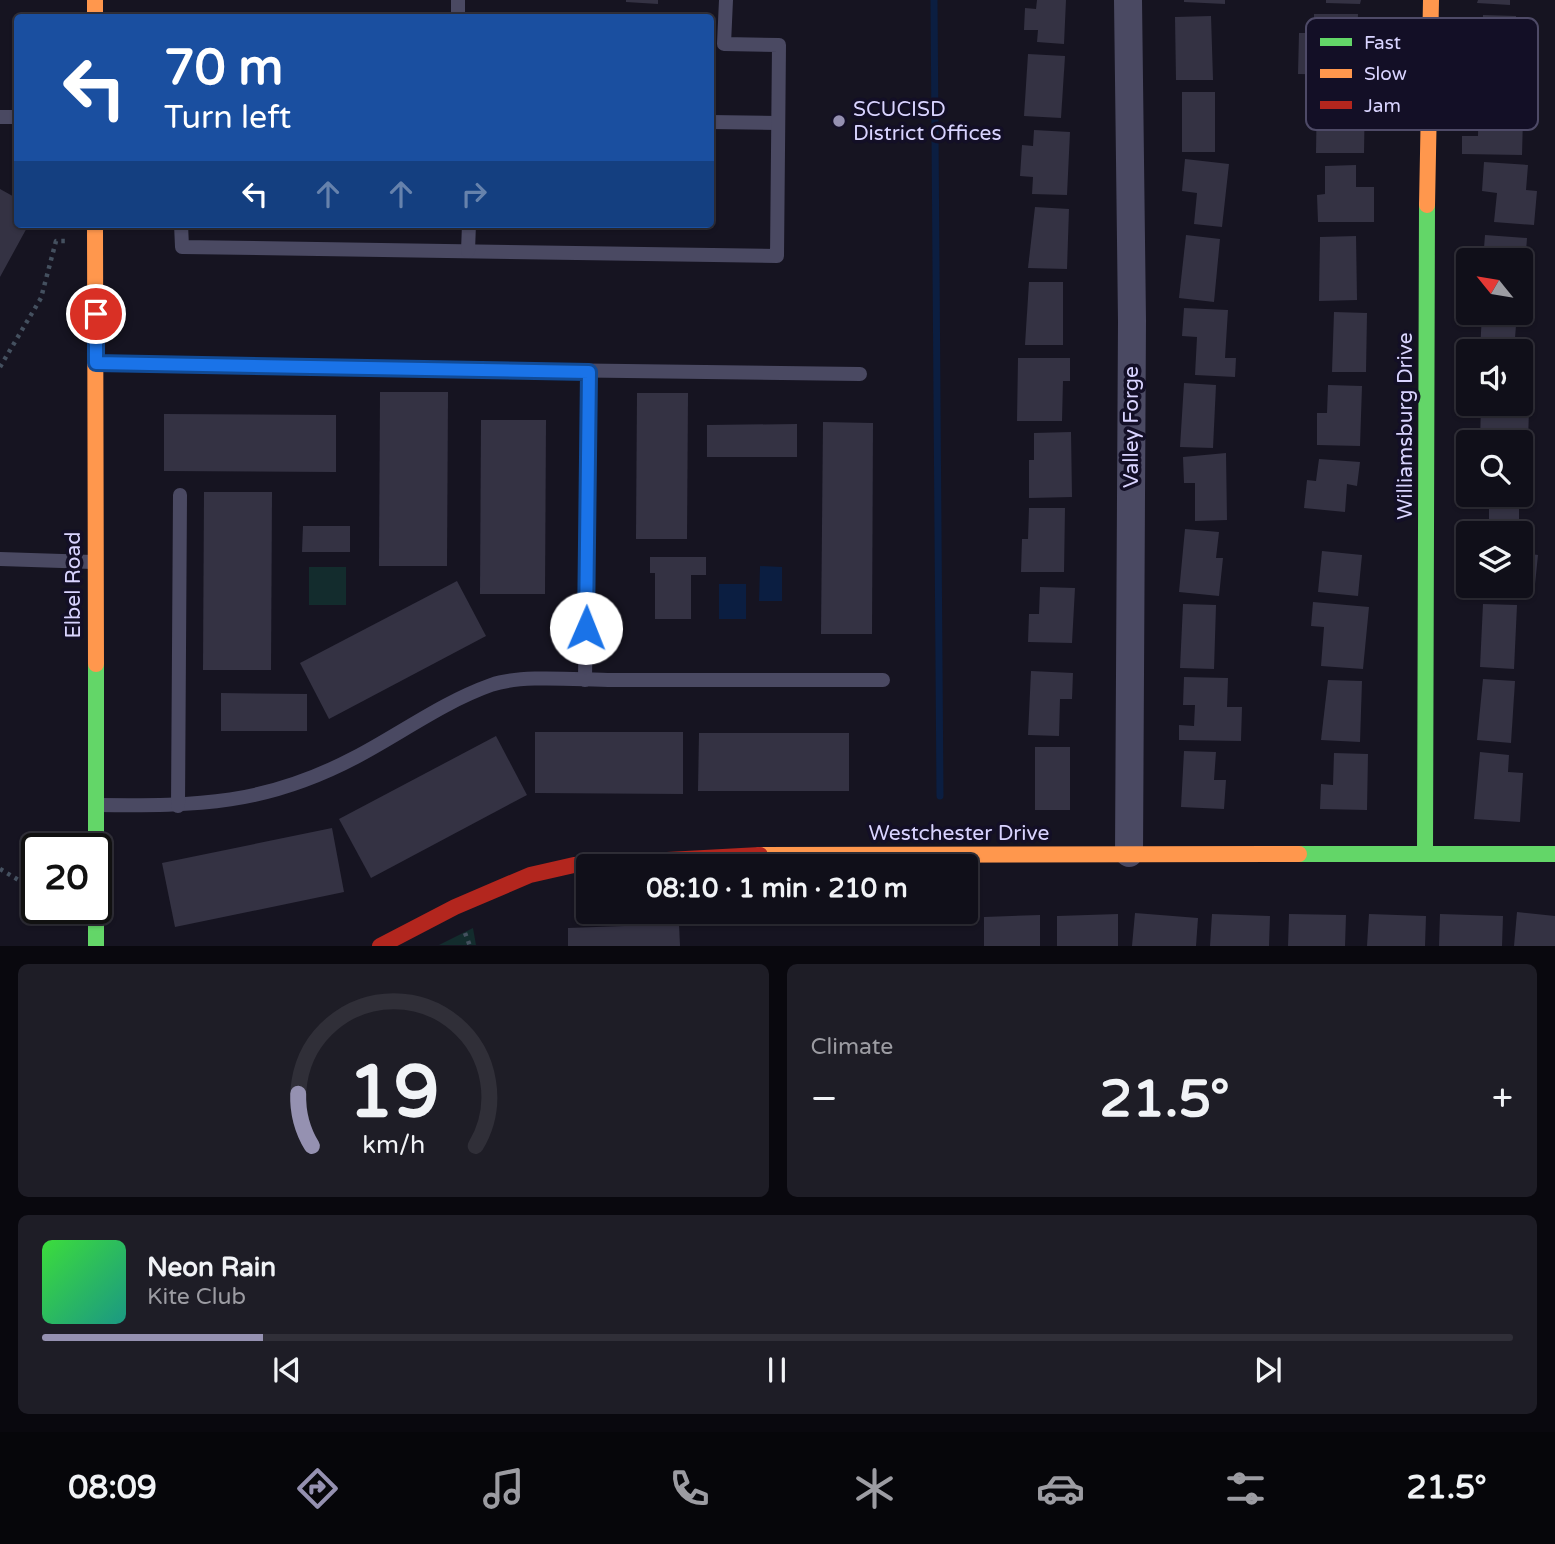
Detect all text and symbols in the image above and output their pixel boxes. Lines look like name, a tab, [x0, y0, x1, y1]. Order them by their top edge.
legend	[1306, 18, 1538, 130]
text: Fast	[1364, 32, 1401, 54]
text: 70 m	[164, 39, 283, 98]
icon: left	[49, 42, 140, 133]
text: Slow	[1364, 63, 1407, 85]
text: Jam	[1364, 95, 1401, 117]
place label: SCUCISD District Offices	[853, 97, 1002, 146]
text: Turn left	[164, 99, 291, 137]
marker: SCUCISD District Offices	[831, 113, 847, 129]
icon: left	[236, 175, 274, 213]
icon: ahead	[309, 175, 347, 213]
icon: ahead	[382, 175, 420, 213]
icon: right	[455, 175, 493, 213]
north arrow	[1456, 248, 1533, 326]
map controls	[1456, 248, 1533, 598]
pin	[66, 284, 126, 344]
icon: arrive	[77, 295, 115, 333]
street label: Williamsburg Drive	[1393, 332, 1418, 520]
button: sound	[1456, 339, 1533, 416]
street label: Valley Forge	[1119, 366, 1144, 488]
button: search	[1456, 430, 1533, 507]
button: layers	[1456, 521, 1533, 598]
street label: Elbel Road	[61, 531, 86, 639]
position arrow	[549, 591, 623, 665]
street label: Westchester Drive	[869, 821, 1050, 846]
speed limit sign: 20	[21, 833, 112, 924]
text: 08:10 · 1 min · 210 m	[646, 873, 908, 904]
text: Climate	[811, 1033, 893, 1061]
text: 19	[348, 1050, 439, 1138]
text: 21.5°	[1100, 1068, 1230, 1131]
text: −	[811, 1076, 838, 1122]
text: +	[1492, 1076, 1513, 1122]
text: km/h	[362, 1130, 425, 1160]
text: Neon Rain	[147, 1252, 276, 1283]
text: Kite Club	[147, 1283, 246, 1311]
icon: previous	[268, 1351, 306, 1389]
icon: pause	[758, 1351, 796, 1389]
icon: next	[1249, 1351, 1287, 1389]
icon: directions	[293, 1464, 342, 1513]
icon: music	[479, 1464, 528, 1513]
icon: phone	[665, 1464, 714, 1513]
icon: climate	[850, 1464, 899, 1513]
icon: car	[1036, 1464, 1085, 1513]
icon: filters	[1221, 1464, 1270, 1513]
text: 08:09	[68, 1469, 157, 1507]
text: 21.5°	[1407, 1469, 1487, 1507]

